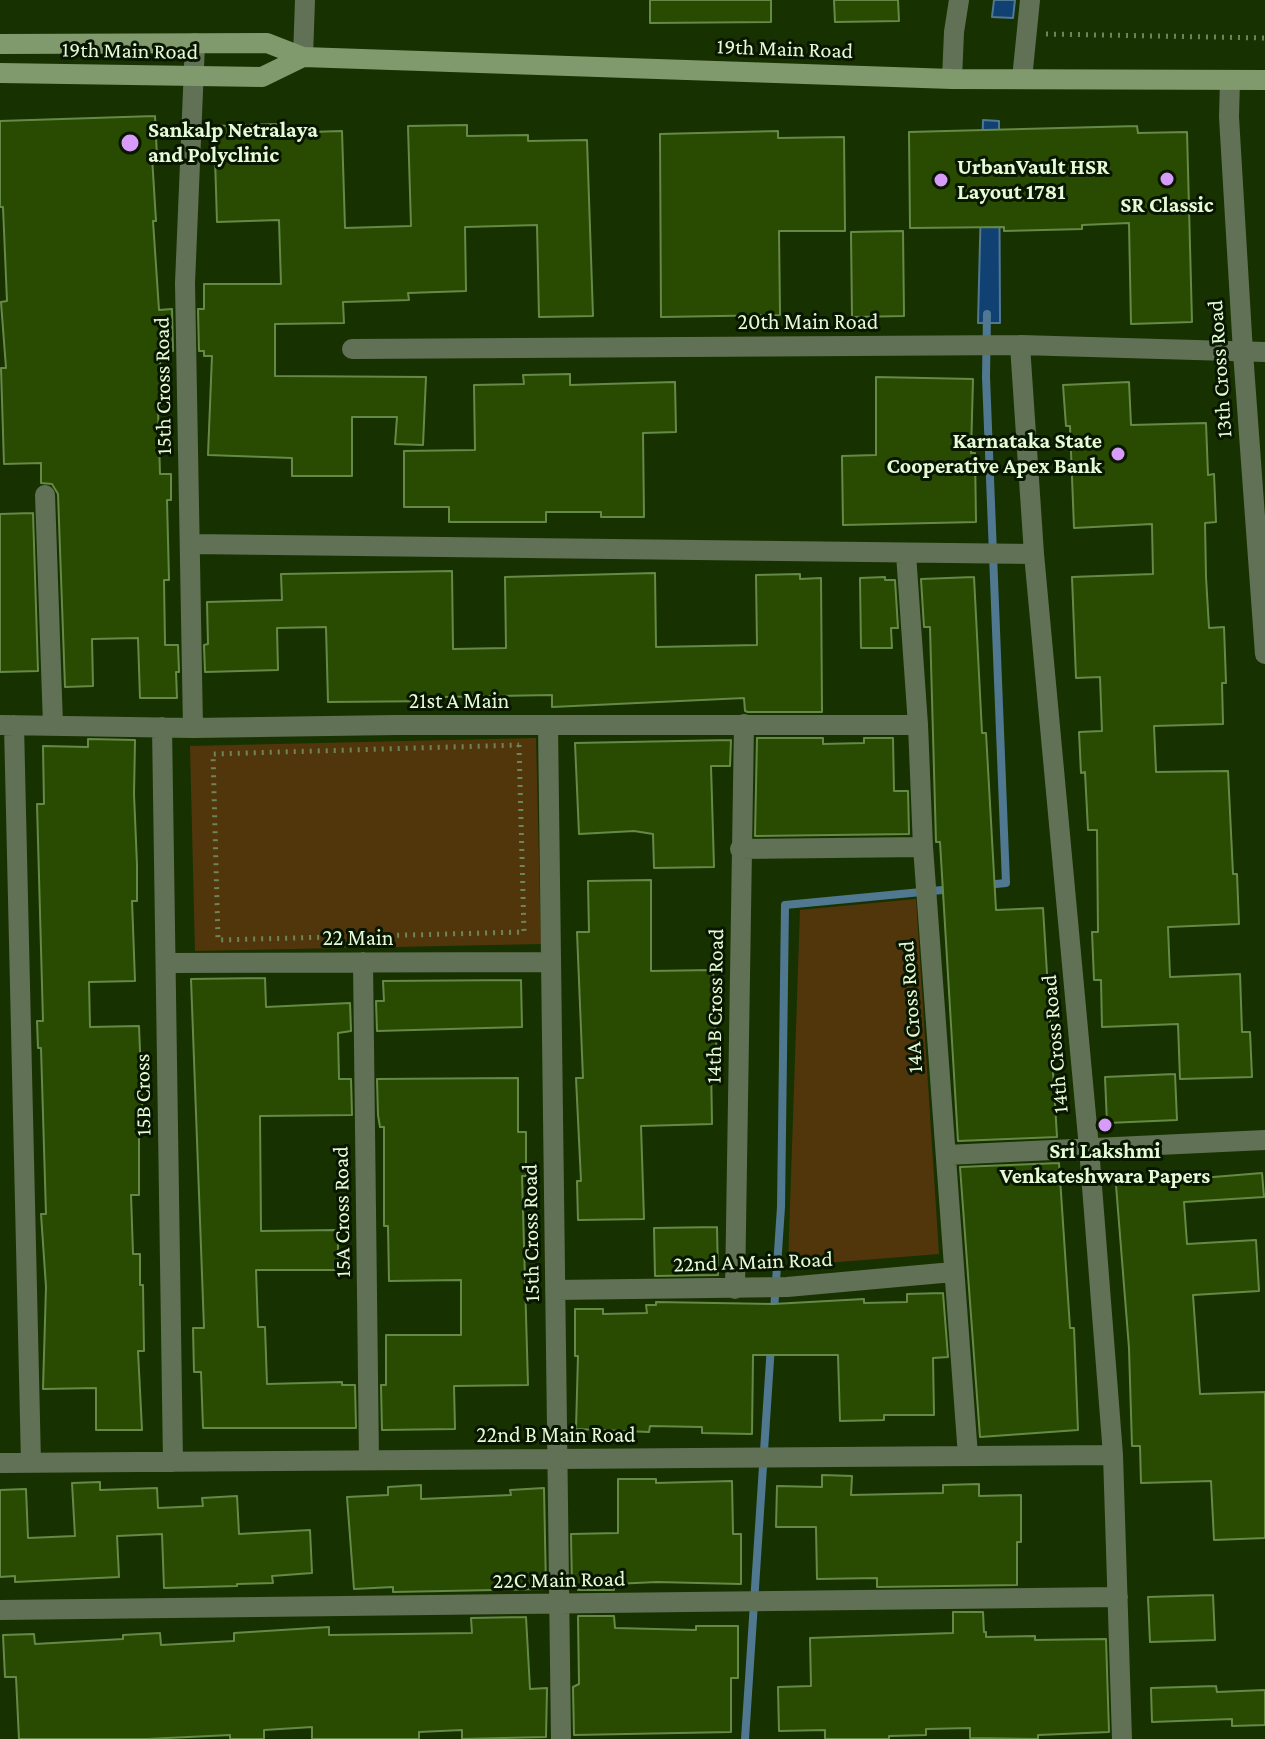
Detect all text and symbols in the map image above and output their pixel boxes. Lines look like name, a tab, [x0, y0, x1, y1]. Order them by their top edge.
street label: 19th Main Road	[716, 33, 854, 65]
street label: 19th Main Road	[62, 37, 198, 65]
place label: Sankalp Netralaya and Polyclinic	[148, 117, 318, 168]
marker: Sankalp Netralaya and Polyclinic	[119, 132, 141, 154]
place label: UrbanVault HSR Layout 1781	[957, 154, 1109, 206]
marker: SR Classic	[1158, 170, 1176, 188]
marker: UrbanVault HSR Layout 1781	[932, 171, 950, 189]
place label: SR Classic	[1120, 192, 1214, 218]
street label: 13th Cross Road	[1202, 299, 1238, 439]
street label: 20th Main Road	[738, 309, 878, 335]
street label: 15th Cross Road	[149, 317, 177, 455]
place label: Karnataka State Cooperative Apex Bank	[887, 428, 1102, 480]
marker: Karnataka State Cooperative Apex Bank	[1109, 445, 1127, 463]
street label: 21st A Main	[409, 688, 509, 714]
street label: 22 Main	[322, 925, 394, 951]
street label: 14th B Cross Road	[700, 928, 730, 1084]
street label: 14A Cross Road	[893, 940, 929, 1074]
street label: 14th Cross Road	[1036, 974, 1074, 1114]
street label: 15B Cross	[129, 1054, 157, 1136]
marker: Sri Lakshmi Venkateshwara Papers	[1096, 1116, 1114, 1134]
place label: Sri Lakshmi Venkateshwara Papers	[1000, 1138, 1210, 1190]
street label: 15A Cross Road	[328, 1146, 356, 1278]
street label: 15th Cross Road	[517, 1164, 545, 1302]
street label: 22nd A Main Road	[673, 1246, 833, 1278]
street label: 22nd B Main Road	[476, 1422, 636, 1448]
street label: 22C Main Road	[492, 1566, 626, 1594]

